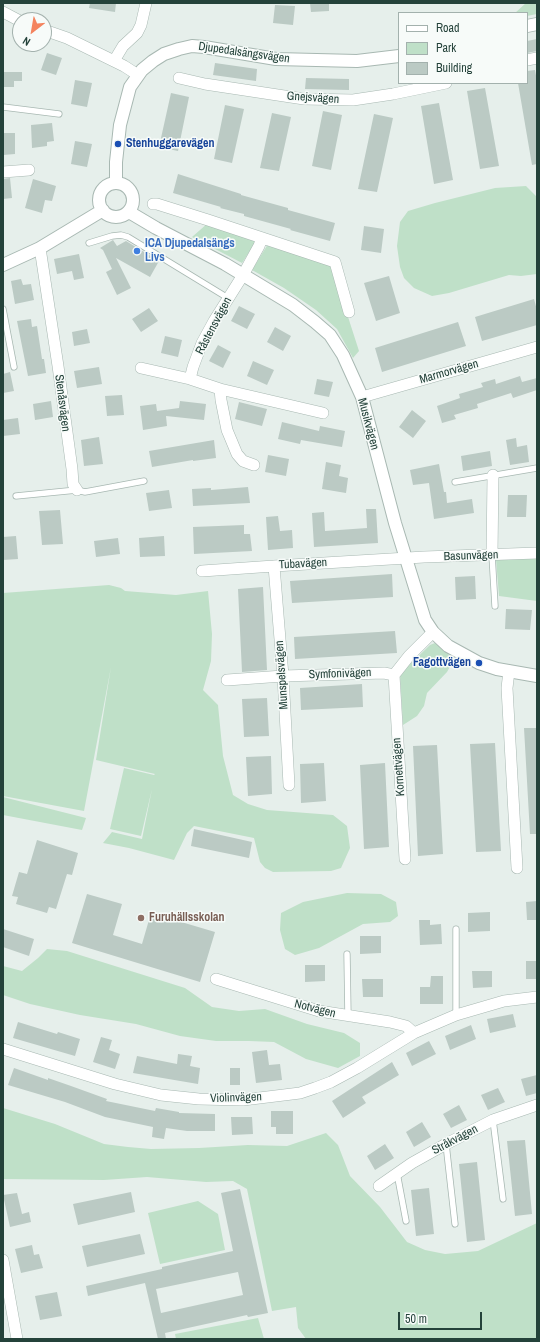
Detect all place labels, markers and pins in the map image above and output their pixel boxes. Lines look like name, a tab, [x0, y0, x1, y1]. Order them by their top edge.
place label: Stenhuggarevägen	[126, 137, 215, 151]
marker: Stenhuggarevägen	[113, 139, 123, 149]
place label: ICA Djupedalsängs Livs	[145, 237, 235, 265]
marker: ICA Djupedalsängs Livs	[132, 246, 142, 256]
place label: Fagottvägen	[413, 656, 471, 670]
marker: Fagottvägen	[474, 658, 484, 668]
place label: Furuhällsskolan	[149, 911, 224, 925]
marker: Furuhällsskolan	[136, 913, 146, 923]

